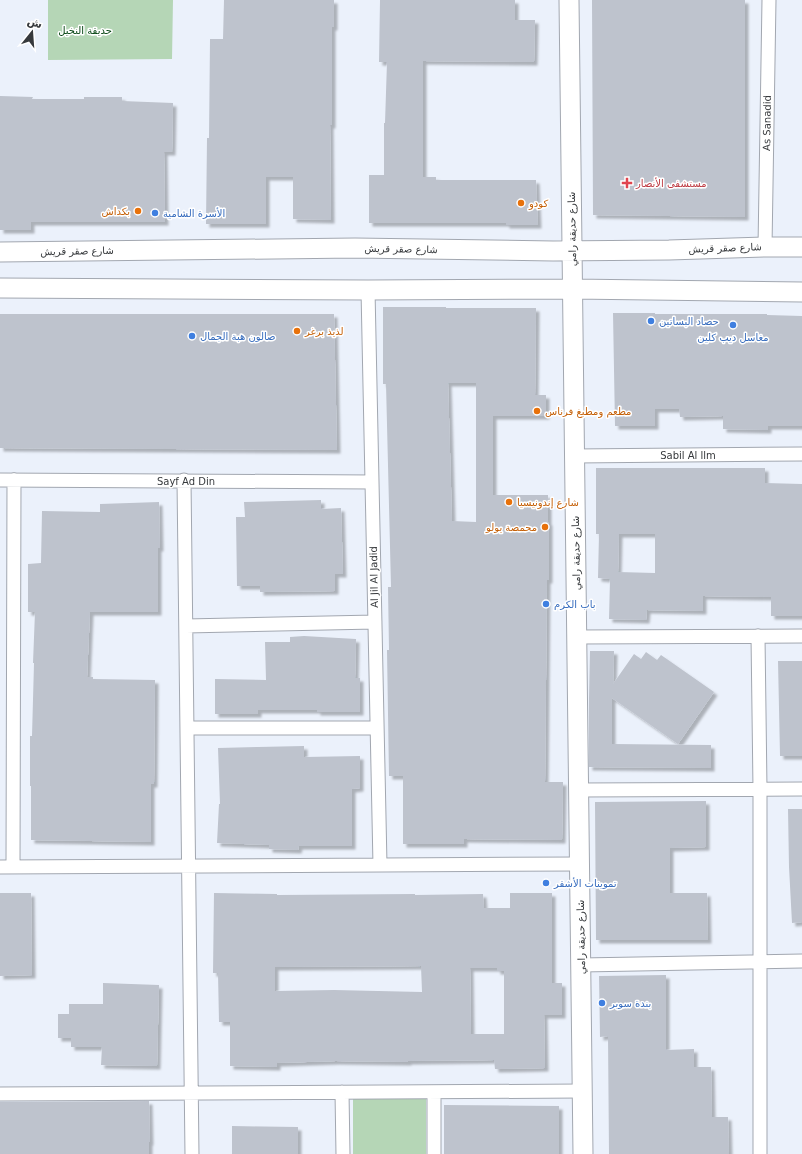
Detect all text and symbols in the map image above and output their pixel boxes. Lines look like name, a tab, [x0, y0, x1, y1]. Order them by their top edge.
north arrow	[12, 12, 52, 52]
text: ش	[26, 14, 44, 31]
park label: حديقة النخيل	[58, 25, 112, 36]
street label: As Sanadid	[761, 95, 773, 151]
marker: مستشفى الأنصار	[621, 177, 633, 189]
place label: مستشفى الأنصار	[635, 177, 707, 189]
street label: شارع حديقة رامي	[566, 192, 579, 266]
marker: كودو	[516, 198, 526, 208]
place label: كودو	[528, 198, 548, 210]
place label: بكداش	[101, 206, 130, 217]
marker: بكداش	[133, 206, 143, 216]
place label: الأسرة الشامية	[163, 207, 225, 219]
marker: الأسرة الشامية	[150, 208, 160, 218]
street label: شارع صقر قريش	[688, 241, 762, 256]
street label: شارع صقر قريش	[364, 243, 438, 256]
street label: شارع صقر قريش	[40, 245, 114, 258]
marker: حصاد البساتين	[646, 316, 656, 326]
place label: حصاد البساتين	[659, 316, 719, 327]
marker: مغاسل ديب كلين	[728, 320, 738, 330]
marker: لذيذ برغر	[292, 326, 302, 336]
place label: لذيذ برغر	[304, 326, 344, 337]
marker: صالون هبة الجمال	[187, 331, 197, 341]
place label: صالون هبة الجمال	[200, 331, 275, 342]
place label: مغاسل ديب كلين	[697, 332, 769, 343]
marker: مطعم ومطبغ فرناس	[532, 406, 542, 416]
place label: مطعم ومطبغ فرناس	[545, 406, 631, 418]
street label: Sabil Al llm	[660, 450, 716, 461]
street label: Sayf Ad Din	[157, 476, 215, 487]
marker: شارع إندونيسيا	[504, 497, 514, 507]
place label: شارع إندونيسيا	[517, 497, 579, 509]
street label: شارع حديقة رامي	[570, 516, 583, 590]
place label: محمصة يولو	[485, 522, 537, 533]
marker: محمصة يولو	[540, 522, 550, 532]
street label: Al Jil Al Jadid	[368, 546, 380, 608]
marker: باب الكرم	[541, 599, 551, 609]
place label: باب الكرم	[554, 599, 595, 610]
place label: تموينات الأشقر	[553, 877, 617, 889]
marker: تموينات الأشقر	[541, 878, 551, 888]
street label: شارع حديقة رامي	[575, 900, 588, 974]
marker: بندة سوبر	[597, 998, 607, 1008]
place label: بندة سوبر	[609, 998, 651, 1009]

